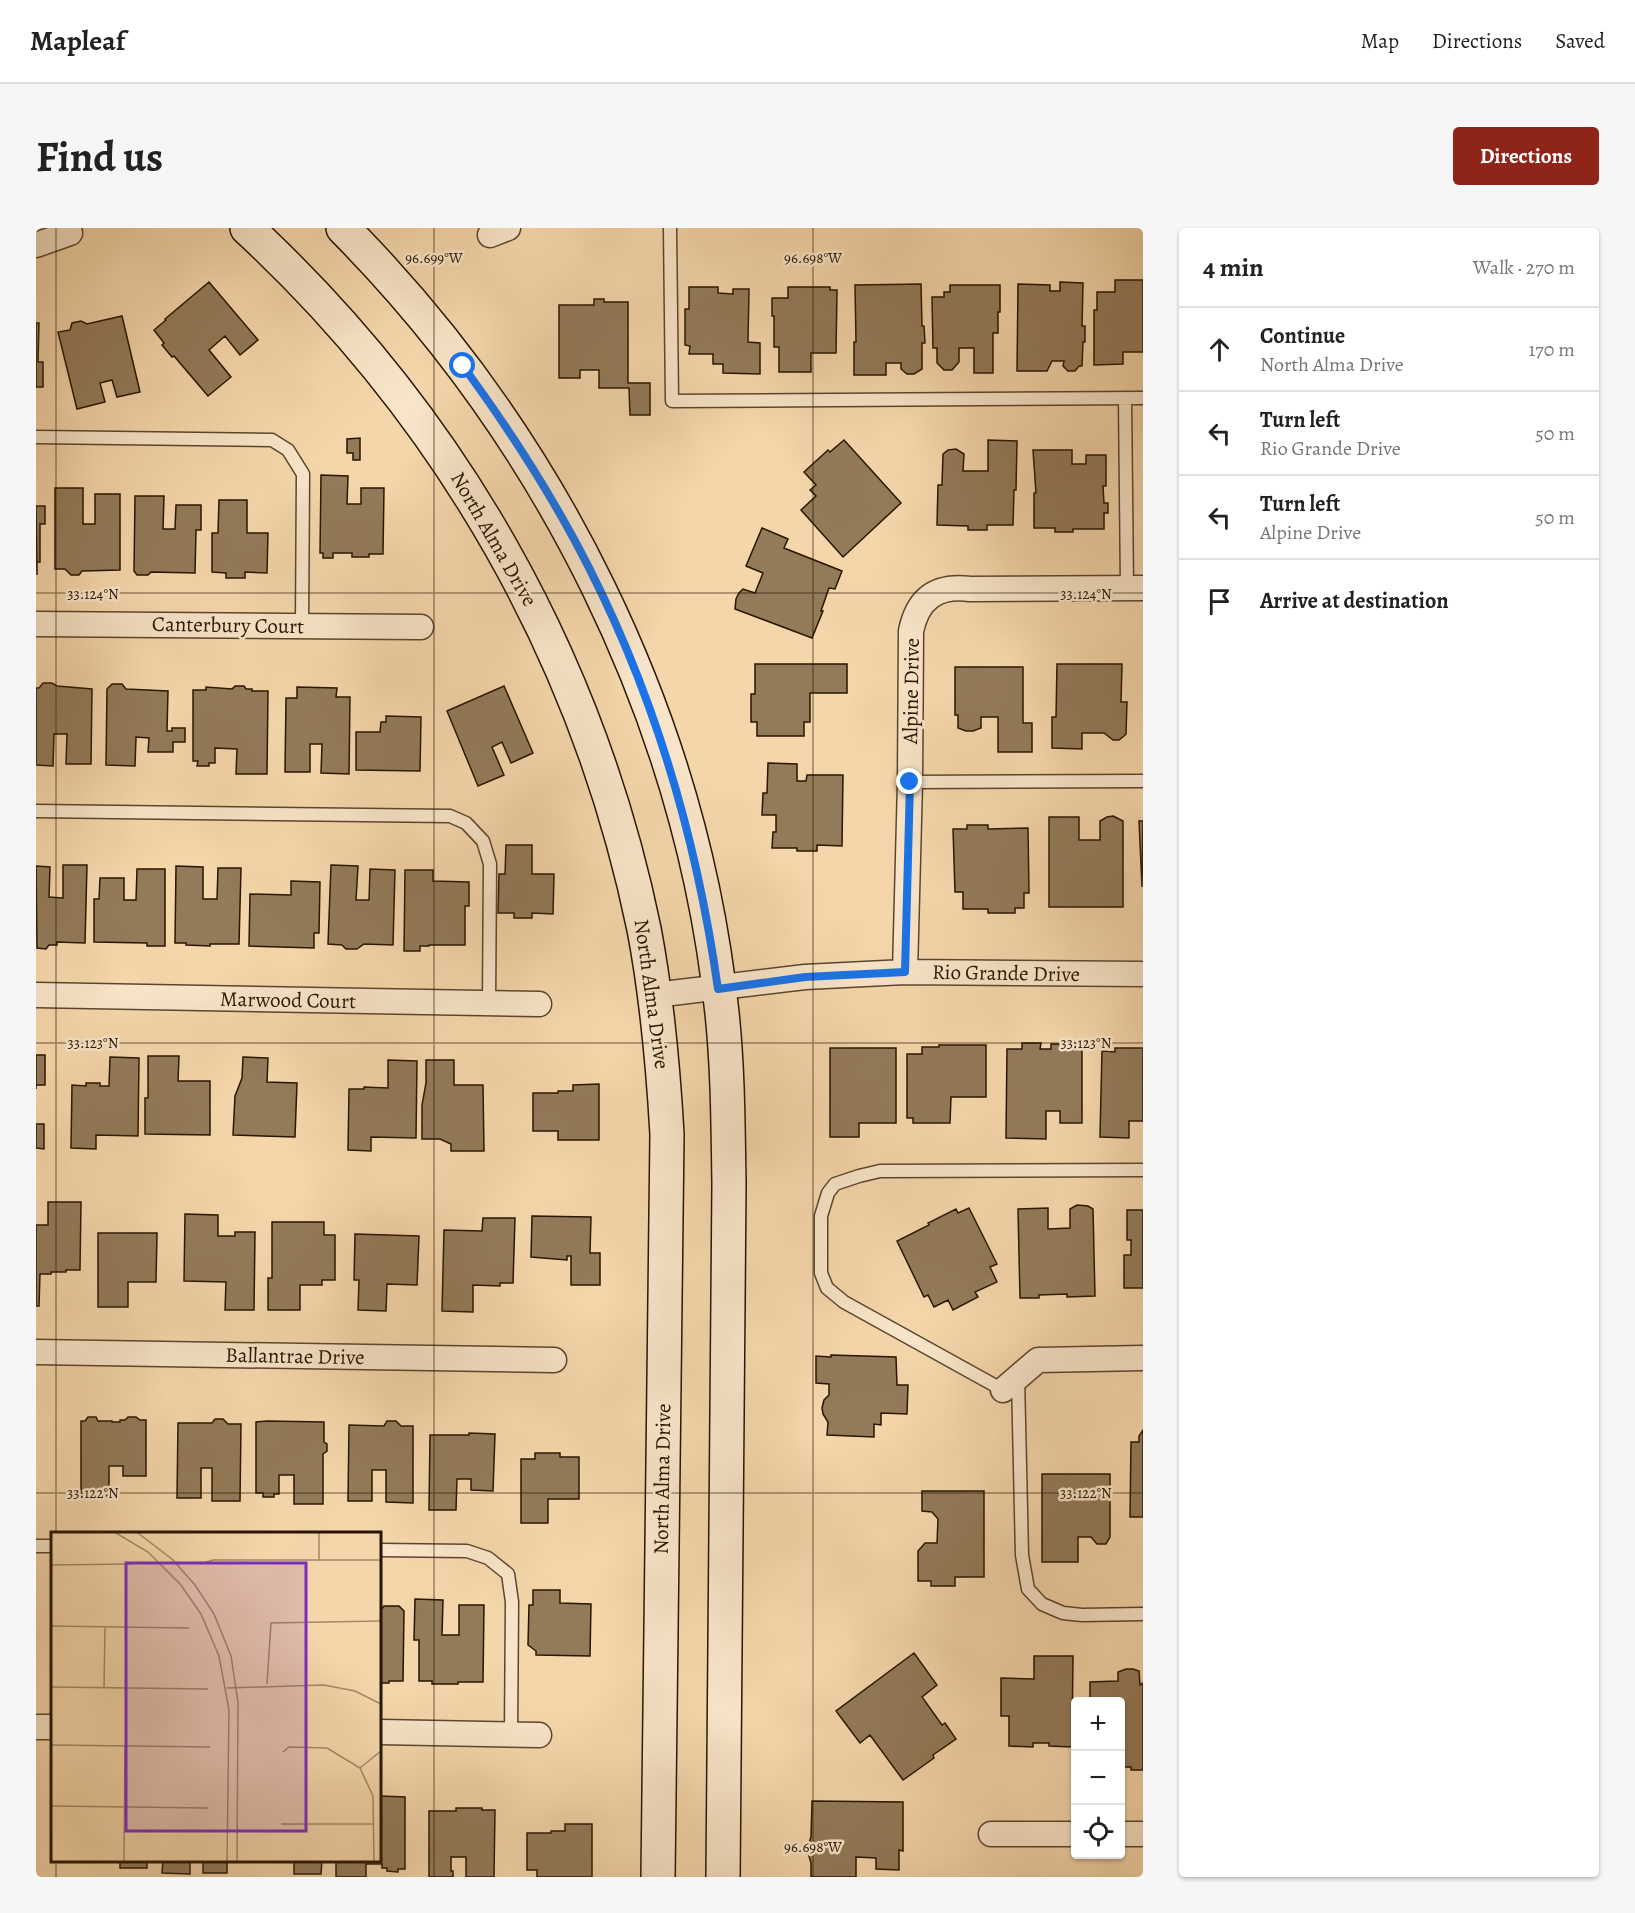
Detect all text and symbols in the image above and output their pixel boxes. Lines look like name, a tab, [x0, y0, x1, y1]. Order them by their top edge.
text: Mapleaf	[30, 22, 125, 60]
text: Map	[1361, 27, 1399, 55]
text: Directions	[1432, 27, 1522, 55]
text: Saved	[1555, 27, 1605, 55]
button: Directions	[1453, 127, 1599, 185]
text: Find us	[36, 128, 163, 185]
text: 96.699°W	[405, 248, 463, 268]
text: 96.698°W	[784, 248, 842, 268]
text: 4 min	[1203, 250, 1264, 285]
text: Walk · 270 m	[1473, 254, 1575, 281]
text: Continue	[1260, 321, 1345, 351]
icon: ahead	[1203, 333, 1236, 366]
text: 170 m	[1529, 336, 1575, 363]
text: North Alma Drive	[1260, 351, 1404, 378]
route start	[449, 352, 475, 378]
text: Turn left	[1260, 405, 1340, 435]
icon: left	[1203, 417, 1236, 450]
text: 50 m	[1535, 420, 1575, 447]
text: Rio Grande Drive	[1260, 435, 1401, 462]
street label: North Alma Drive	[444, 467, 544, 611]
text: Turn left	[1260, 489, 1340, 519]
icon: left	[1203, 501, 1236, 534]
text: 50 m	[1535, 504, 1575, 531]
text: Alpine Drive	[1260, 519, 1361, 546]
text: 33.124°N	[67, 584, 119, 604]
text: 33.124°N	[1060, 584, 1112, 604]
icon: arrive	[1203, 585, 1236, 618]
text: Arrive at destination	[1260, 586, 1449, 616]
street label: Canterbury Court	[152, 610, 304, 640]
street label: Alpine Drive	[896, 638, 926, 745]
route end	[896, 768, 922, 794]
street label: North Alma Drive	[628, 917, 676, 1071]
street label: Rio Grande Drive	[932, 958, 1080, 988]
street label: Marwood Court	[220, 985, 356, 1015]
text: 33.123°N	[68, 1033, 119, 1053]
text: 33.123°N	[1061, 1033, 1112, 1053]
street label: Ballantrae Drive	[225, 1341, 365, 1371]
street label: North Alma Drive	[647, 1403, 677, 1555]
text: 33.122°N	[67, 1483, 119, 1503]
text: 33.122°N	[1060, 1483, 1112, 1503]
inset map	[51, 1532, 381, 1862]
map controls	[1071, 1697, 1125, 1859]
button: +	[1071, 1697, 1125, 1751]
button: −	[1071, 1751, 1125, 1805]
button: locate	[1071, 1805, 1125, 1859]
text: 96.698°W	[784, 1837, 842, 1857]

